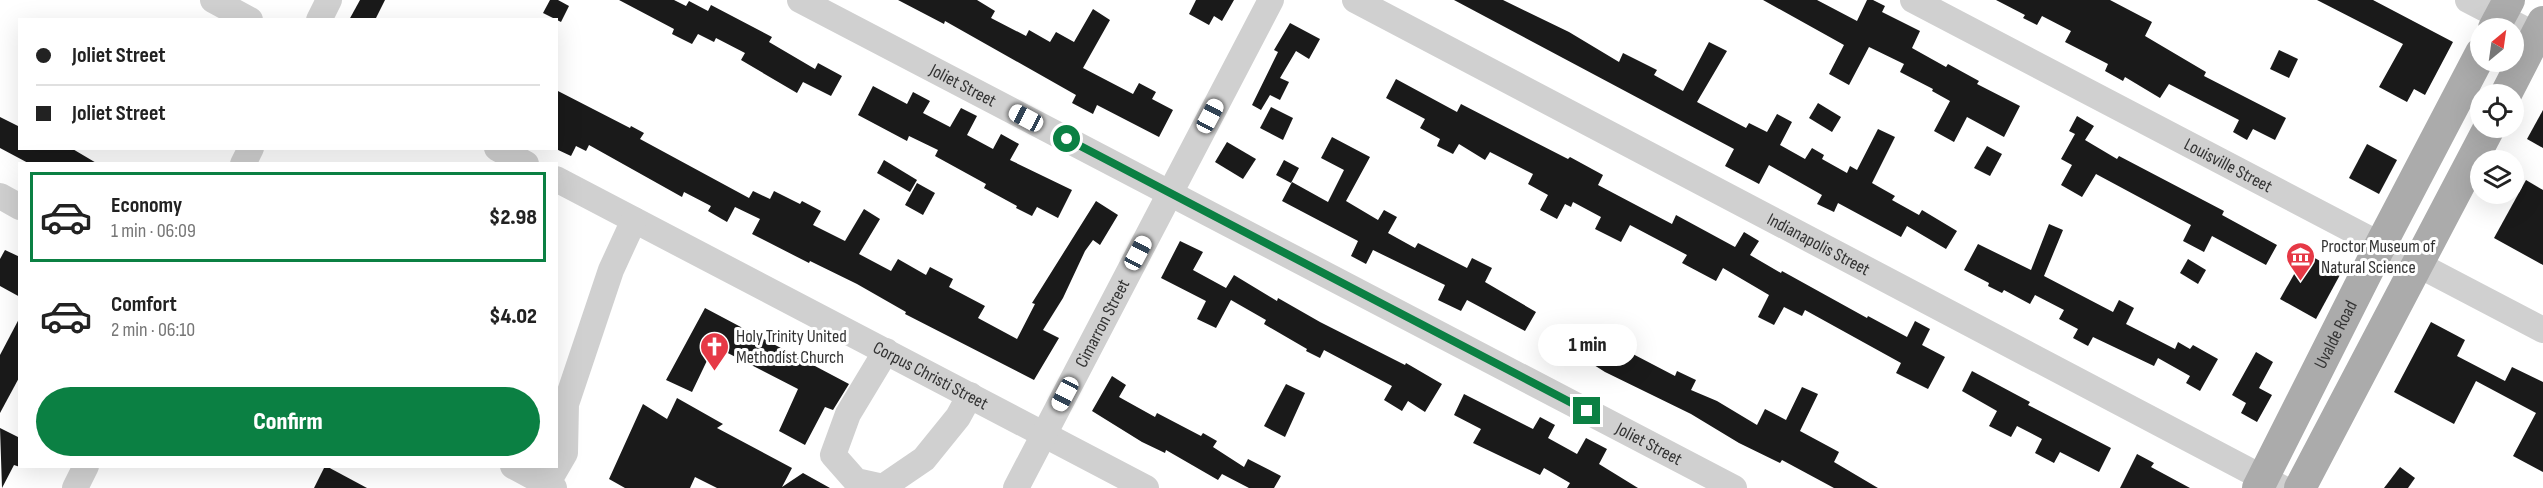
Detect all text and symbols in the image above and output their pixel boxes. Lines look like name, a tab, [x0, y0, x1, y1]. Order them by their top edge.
north arrow	[2470, 18, 2524, 72]
map controls	[2470, 18, 2524, 204]
text: Joliet Street	[72, 42, 166, 69]
street label: Joliet Street	[925, 59, 1000, 112]
button: locate	[2470, 84, 2524, 138]
car	[1194, 96, 1226, 136]
text: Joliet Street	[72, 100, 166, 127]
car	[1006, 102, 1046, 134]
route start	[1053, 125, 1080, 152]
street label: Louisville Street	[2181, 134, 2276, 198]
button: layers	[2470, 150, 2524, 204]
icon: car	[39, 190, 93, 244]
text: Economy	[111, 192, 182, 219]
text: $2.98	[489, 204, 537, 231]
street label: Indianapolis Street	[1763, 209, 1874, 280]
text: 1 min · 06:09	[111, 219, 196, 243]
car	[1122, 233, 1154, 273]
place label: Proctor Museum of Natural Science	[2321, 236, 2436, 278]
museum icon: Proctor Museum of Natural Science	[2284, 240, 2316, 282]
street label: Cimarron Street	[1071, 275, 1135, 371]
icon: car	[39, 289, 93, 343]
text: Comfort	[111, 291, 177, 318]
street label: Uvalde Road	[2310, 297, 2362, 372]
text: $4.02	[489, 303, 537, 330]
text: 2 min · 06:10	[111, 318, 195, 342]
callout: 1 min	[1538, 324, 1636, 366]
place label: Holy Trinity United Methodist Church	[736, 326, 847, 368]
church icon: Holy Trinity United Methodist Church	[699, 330, 731, 372]
text: 1 min	[1568, 333, 1607, 357]
street label: Corpus Christi Street	[869, 337, 992, 415]
car	[1049, 374, 1081, 414]
button: Confirm	[36, 387, 540, 456]
route end	[1573, 397, 1600, 424]
street label: Joliet Street	[1611, 418, 1686, 470]

